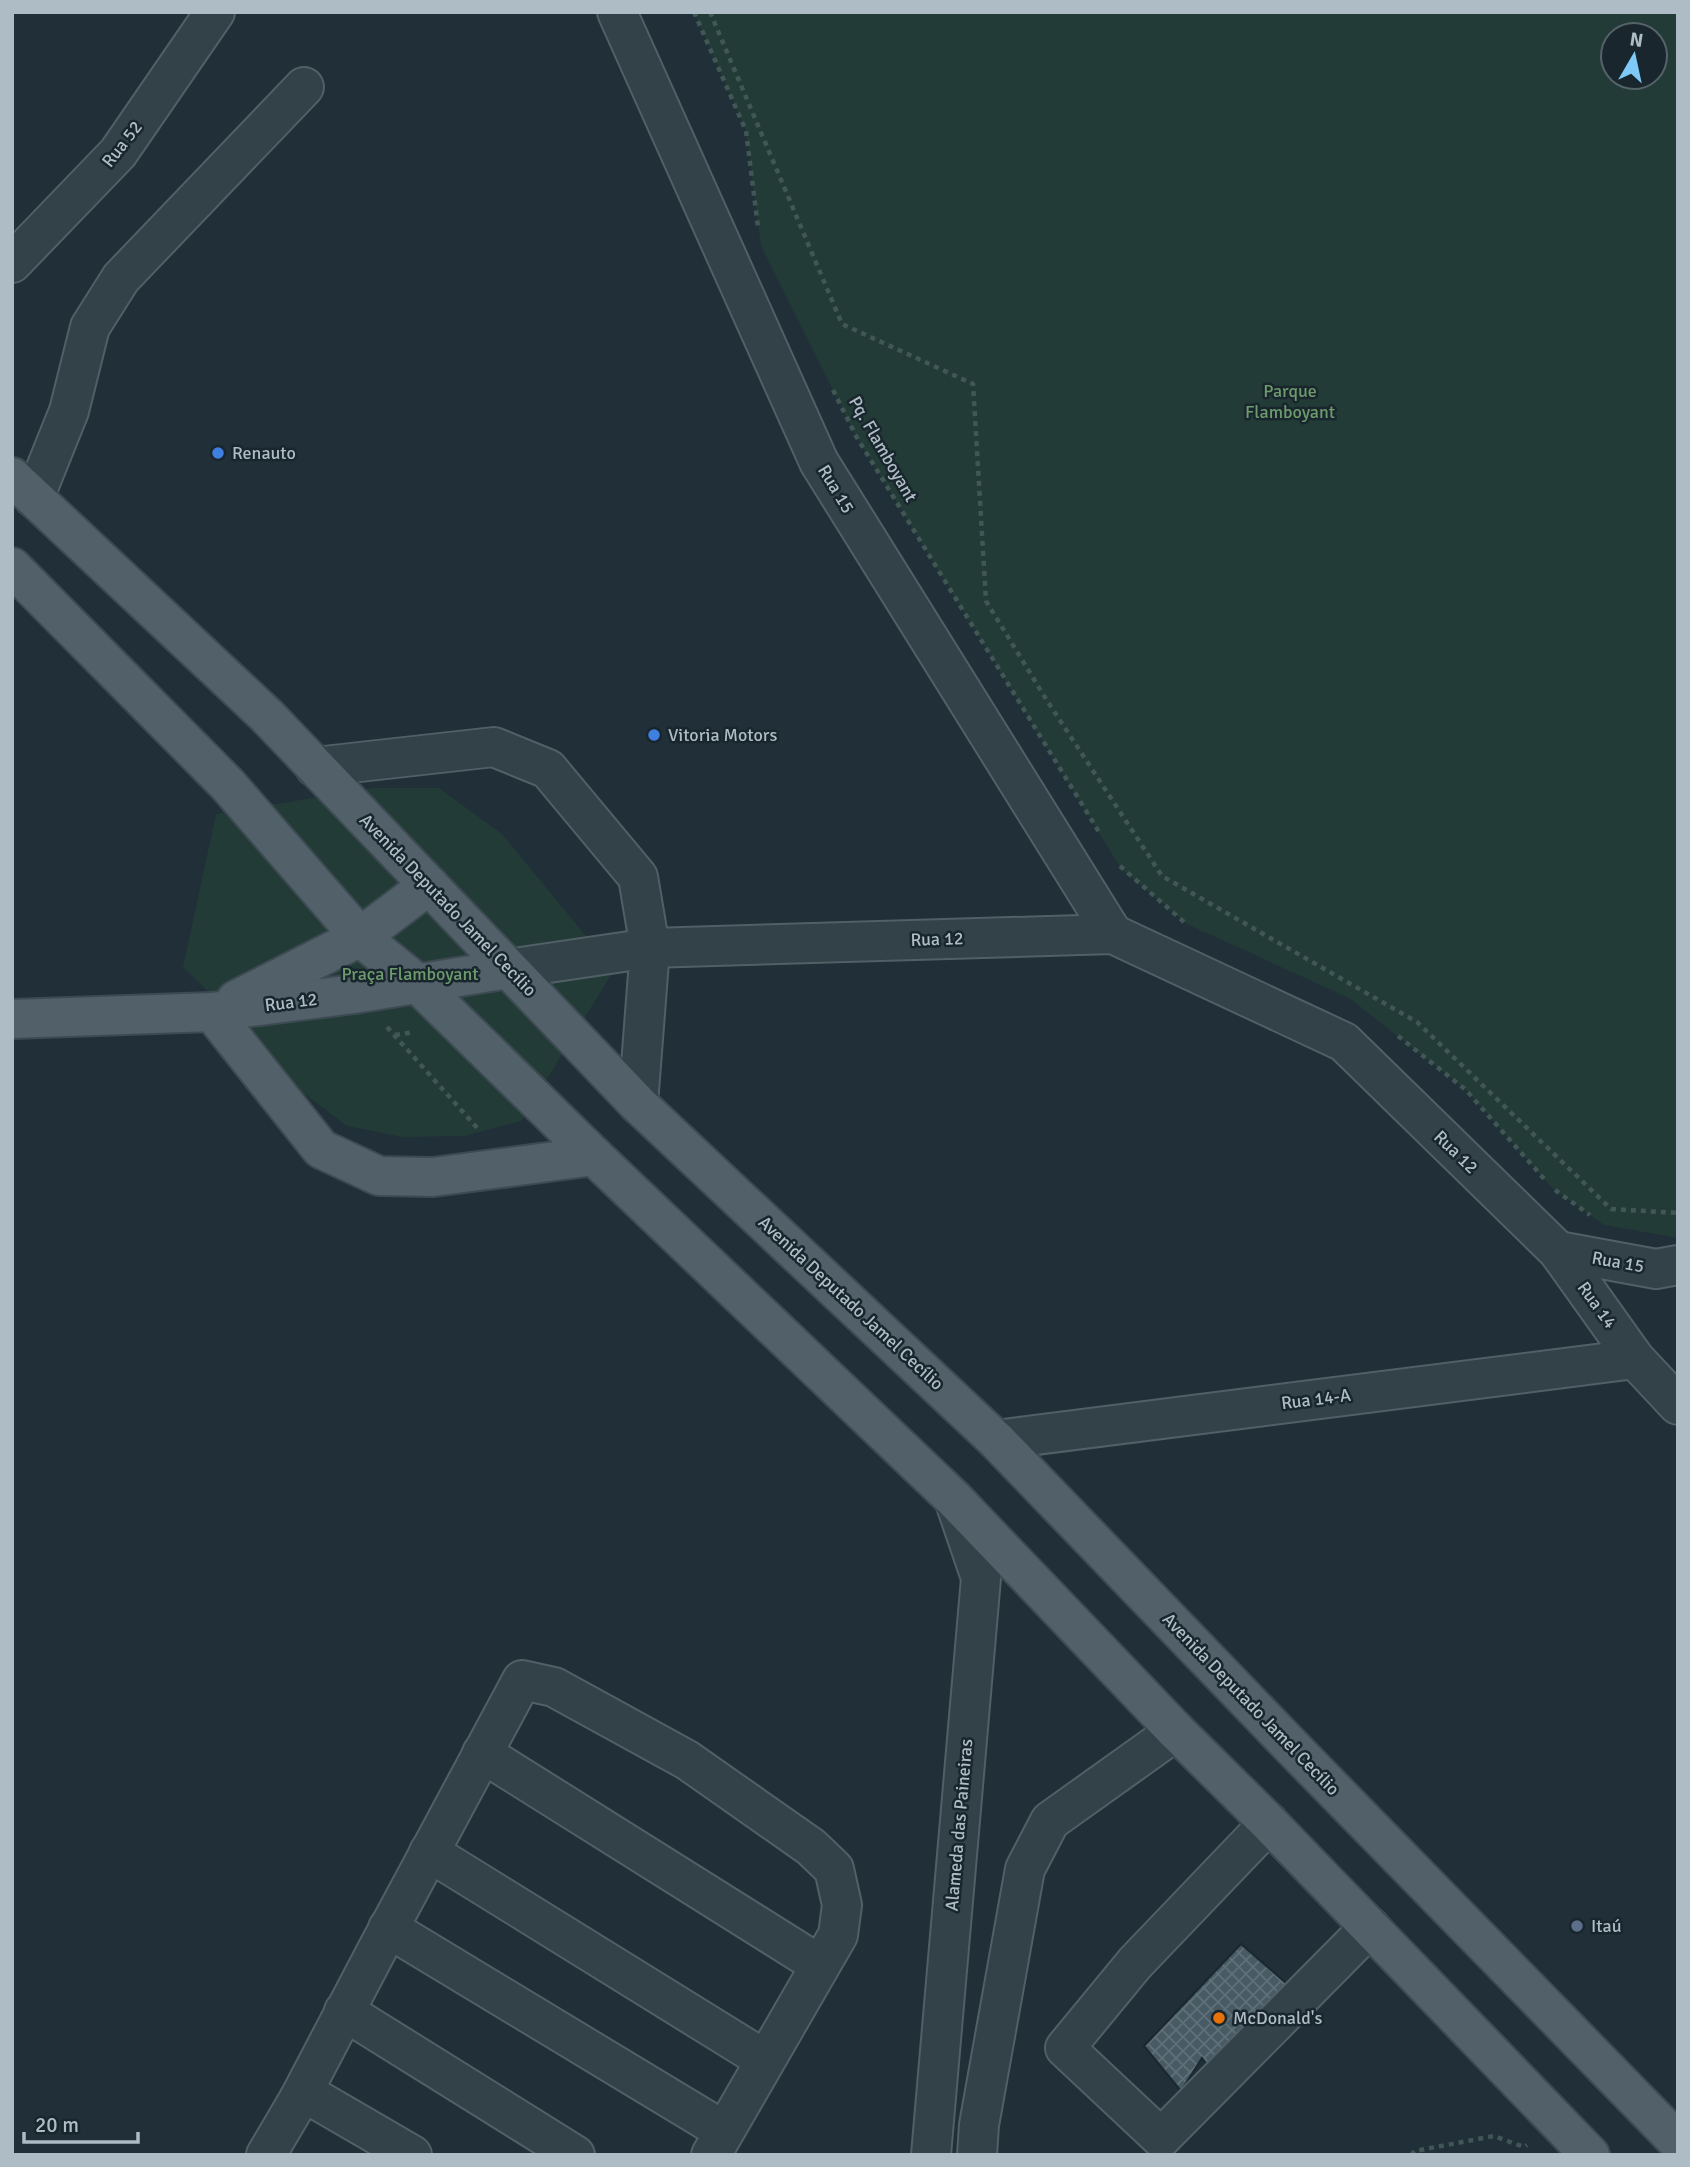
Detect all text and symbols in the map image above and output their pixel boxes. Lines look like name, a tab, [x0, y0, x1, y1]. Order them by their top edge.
north arrow	[1599, 21, 1669, 91]
text: N	[1628, 27, 1645, 53]
street label: Rua 52	[97, 116, 147, 172]
park label: Parque Flamboyant	[1245, 380, 1335, 423]
street label: Pq. Flamboyant	[844, 392, 922, 506]
place label: Renauto	[232, 442, 296, 464]
marker: Renauto	[210, 445, 226, 461]
street label: Rua 15	[813, 461, 859, 517]
place label: Vitoria Motors	[668, 724, 777, 746]
marker: Vitoria Motors	[646, 727, 662, 743]
street label: Avenida Deputado Jamel Cecílio	[355, 809, 541, 1001]
street label: Rua 12	[910, 927, 964, 951]
park label: Praça Flamboyant	[341, 963, 479, 985]
street label: Rua 12	[263, 988, 319, 1016]
street label: Rua 12	[1429, 1126, 1483, 1178]
street label: Avenida Deputado Jamel Cecílio	[754, 1211, 948, 1395]
street label: Rua 15	[1590, 1247, 1646, 1277]
street label: Rua 14	[1573, 1277, 1622, 1333]
street label: Rua 14-A	[1280, 1384, 1352, 1414]
street label: Avenida Deputado Jamel Cecílio	[1158, 1608, 1344, 1800]
street label: Alameda das Paineiras	[941, 1738, 977, 1912]
place label: Itaú	[1591, 1915, 1622, 1937]
marker: Itaú	[1569, 1918, 1585, 1934]
place label: McDonald's	[1233, 2007, 1322, 2029]
marker: McDonald's	[1211, 2010, 1227, 2026]
scale bar	[24, 2100, 138, 2144]
text: 20 m	[35, 2112, 79, 2138]

